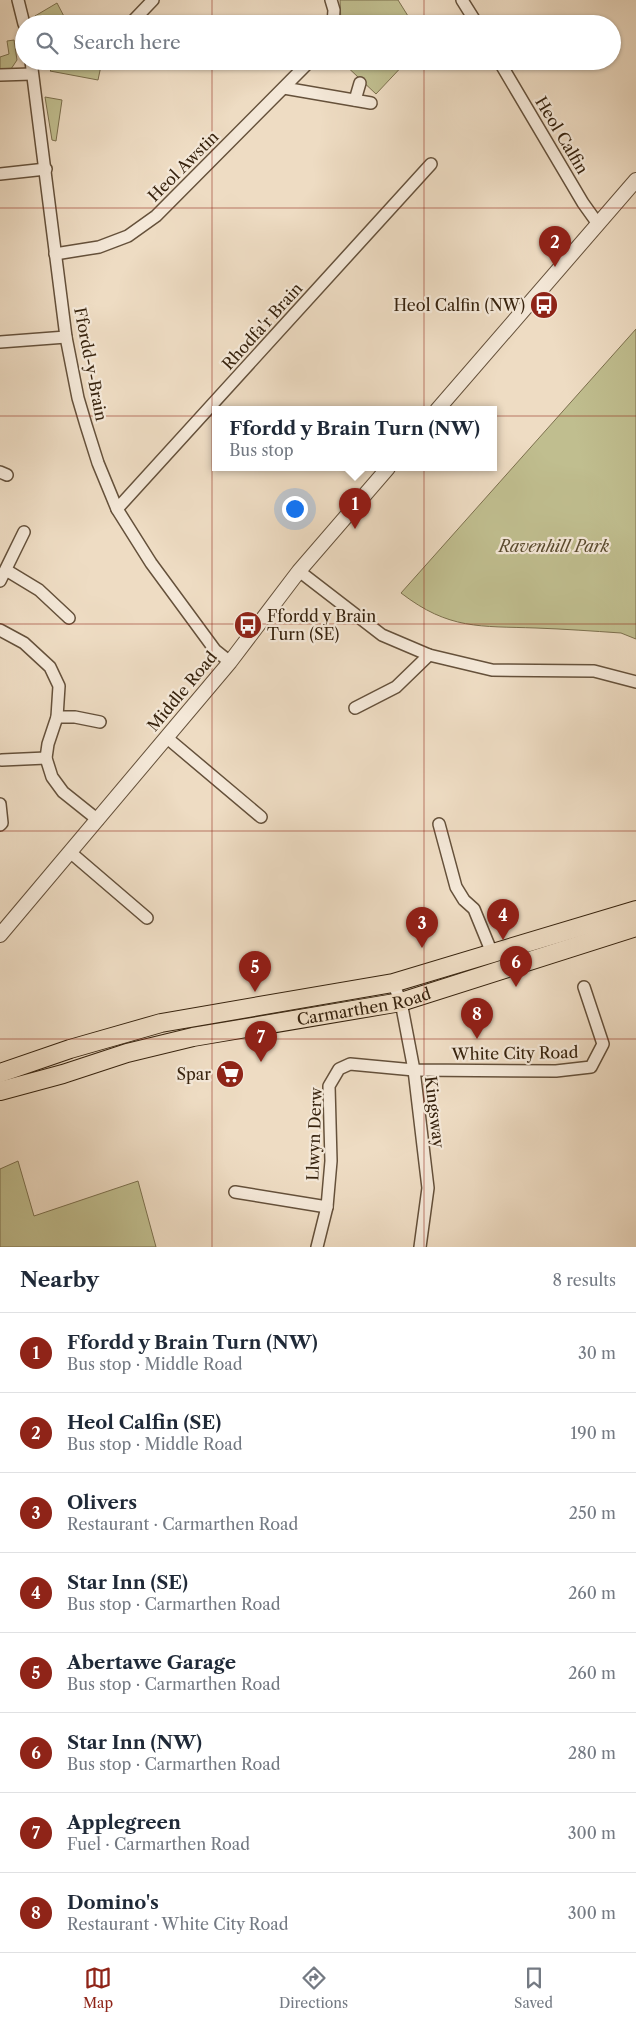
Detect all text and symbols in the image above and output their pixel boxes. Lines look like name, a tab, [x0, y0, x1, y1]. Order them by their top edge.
search box	[15, 15, 621, 70]
icon: search	[33, 29, 61, 57]
text: Search here	[73, 31, 181, 54]
street label: Heol Calfin	[531, 93, 593, 177]
street label: Heol Awstin	[143, 126, 223, 206]
pin: 2	[539, 226, 571, 267]
street label: Rhodfa'r Brain	[218, 278, 306, 374]
bus stop icon: Heol Calfin (NW)	[529, 290, 559, 320]
place label: Heol Calfin (NW)	[394, 295, 525, 315]
street label: Ffordd-y-Brain	[70, 305, 112, 423]
popup	[212, 406, 497, 471]
text: Ffordd y Brain Turn (NW)	[229, 417, 480, 440]
text: Bus stop	[229, 440, 294, 460]
pin: 1	[339, 488, 371, 529]
your location	[282, 496, 308, 522]
park label: Ravenhill Park	[497, 536, 610, 556]
place label: Ffordd y Brain Turn (SE)	[267, 606, 376, 644]
bus stop icon: Ffordd y Brain Turn (SE)	[233, 610, 263, 640]
street label: Middle Road	[143, 647, 221, 735]
pin: 4	[487, 899, 519, 940]
pin: 3	[406, 907, 438, 948]
pin: 6	[500, 946, 532, 987]
pin: 5	[239, 951, 271, 992]
street label: Carmarthen Road	[295, 983, 433, 1029]
pin: 8	[461, 998, 493, 1039]
pin: 7	[245, 1021, 277, 1062]
street label: White City Road	[450, 1042, 579, 1064]
supermarket icon: Spar	[215, 1059, 245, 1089]
place label: Spar	[176, 1064, 211, 1084]
street label: Kingsway	[421, 1075, 449, 1150]
street label: Llwyn Derw	[302, 1086, 326, 1181]
text: Nearby	[20, 1267, 99, 1292]
text: 8 results	[553, 1270, 616, 1290]
text: Ffordd y Brain Turn (NW)	[67, 1331, 318, 1354]
text: 1	[32, 1343, 40, 1363]
text: 30 m	[578, 1343, 616, 1363]
text: Bus stop · Middle Road	[67, 1354, 243, 1374]
text: Heol Calfin (SE)	[67, 1411, 221, 1434]
text: 2	[31, 1423, 41, 1443]
text: 190 m	[571, 1423, 616, 1443]
text: Bus stop · Middle Road	[67, 1434, 243, 1454]
text: Olivers	[67, 1491, 137, 1514]
text: 3	[31, 1503, 41, 1523]
text: 250 m	[569, 1503, 616, 1523]
text: Restaurant · Carmarthen Road	[67, 1514, 298, 1534]
text: Star Inn (SE)	[67, 1571, 188, 1594]
text: 4	[31, 1583, 41, 1603]
text: 260 m	[568, 1583, 616, 1603]
text: Bus stop · Carmarthen Road	[67, 1594, 281, 1614]
text: Abertawe Garage	[67, 1651, 236, 1674]
text: 5	[32, 1663, 40, 1683]
text: 260 m	[568, 1663, 616, 1683]
text: Bus stop · Carmarthen Road	[67, 1674, 281, 1694]
text: Star Inn (NW)	[67, 1731, 202, 1754]
text: 6	[31, 1743, 41, 1763]
text: 280 m	[568, 1743, 616, 1763]
text: Bus stop · Carmarthen Road	[67, 1754, 281, 1774]
text: Applegreen	[67, 1811, 181, 1834]
text: 7	[32, 1823, 40, 1843]
text: 300 m	[568, 1823, 616, 1843]
text: Fuel · Carmarthen Road	[67, 1834, 250, 1854]
text: Domino's	[67, 1891, 159, 1914]
text: 8	[31, 1903, 41, 1923]
text: 300 m	[568, 1903, 616, 1923]
text: Restaurant · White City Road	[67, 1914, 288, 1934]
tab: Map	[83, 1964, 113, 2012]
tab: Directions	[279, 1964, 348, 2012]
tab: Saved	[514, 1964, 553, 2012]

